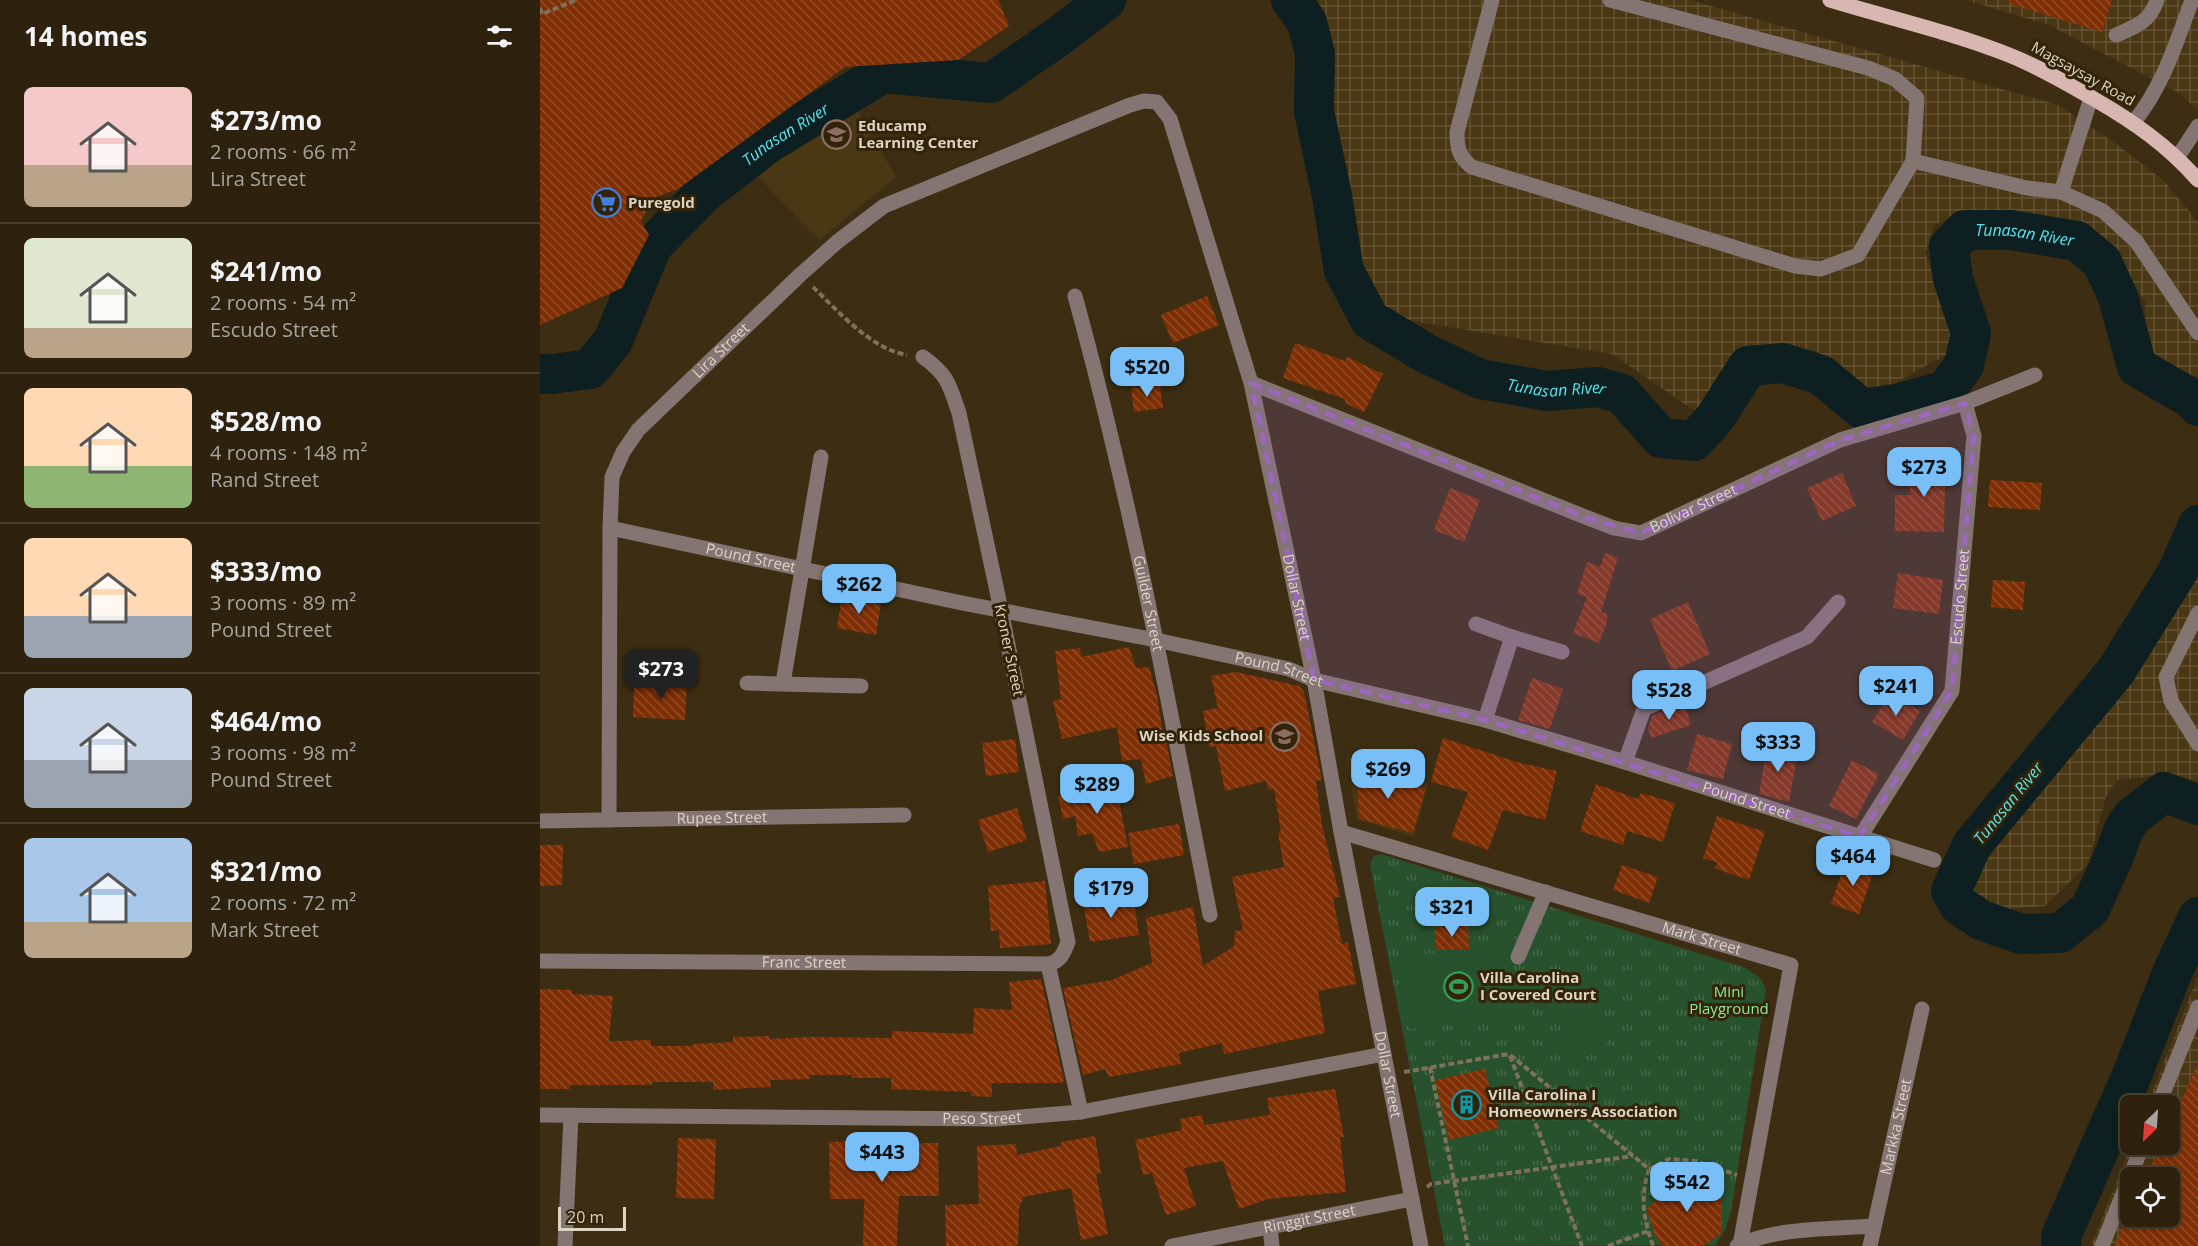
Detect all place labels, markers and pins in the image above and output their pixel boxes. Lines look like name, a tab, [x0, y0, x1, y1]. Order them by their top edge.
place label: Educamp Learning Center	[858, 115, 979, 152]
school or university icon: Educamp Learning Center	[821, 119, 853, 151]
supermarket icon: Puregold	[591, 187, 623, 219]
place label: Puregold	[628, 192, 695, 212]
pin: $520	[1111, 347, 1183, 398]
pin: $273	[1888, 447, 1960, 498]
pin: $262	[823, 564, 895, 615]
pin: $273	[625, 649, 697, 700]
pin: $241	[1860, 666, 1932, 717]
pin: $528	[1633, 670, 1705, 721]
school or university icon: Wise Kids School	[1268, 720, 1300, 752]
pin: $333	[1742, 722, 1814, 773]
place label: Wise Kids School	[1139, 725, 1263, 745]
pin: $269	[1352, 749, 1424, 800]
pin: $289	[1061, 764, 1133, 815]
pin: $464	[1817, 836, 1889, 887]
pin: $179	[1075, 868, 1147, 919]
pin: $321	[1416, 887, 1488, 938]
place label: Villa Carolina I Covered Court	[1480, 967, 1597, 1004]
sports icon: Villa Carolina I Covered Court	[1443, 971, 1475, 1003]
place label: Villa Carolina I Homeowners Association	[1488, 1084, 1678, 1121]
building icon: Villa Carolina I Homeowners Association	[1451, 1088, 1483, 1120]
pin: $443	[846, 1132, 918, 1183]
pin: $542	[1651, 1162, 1723, 1213]

